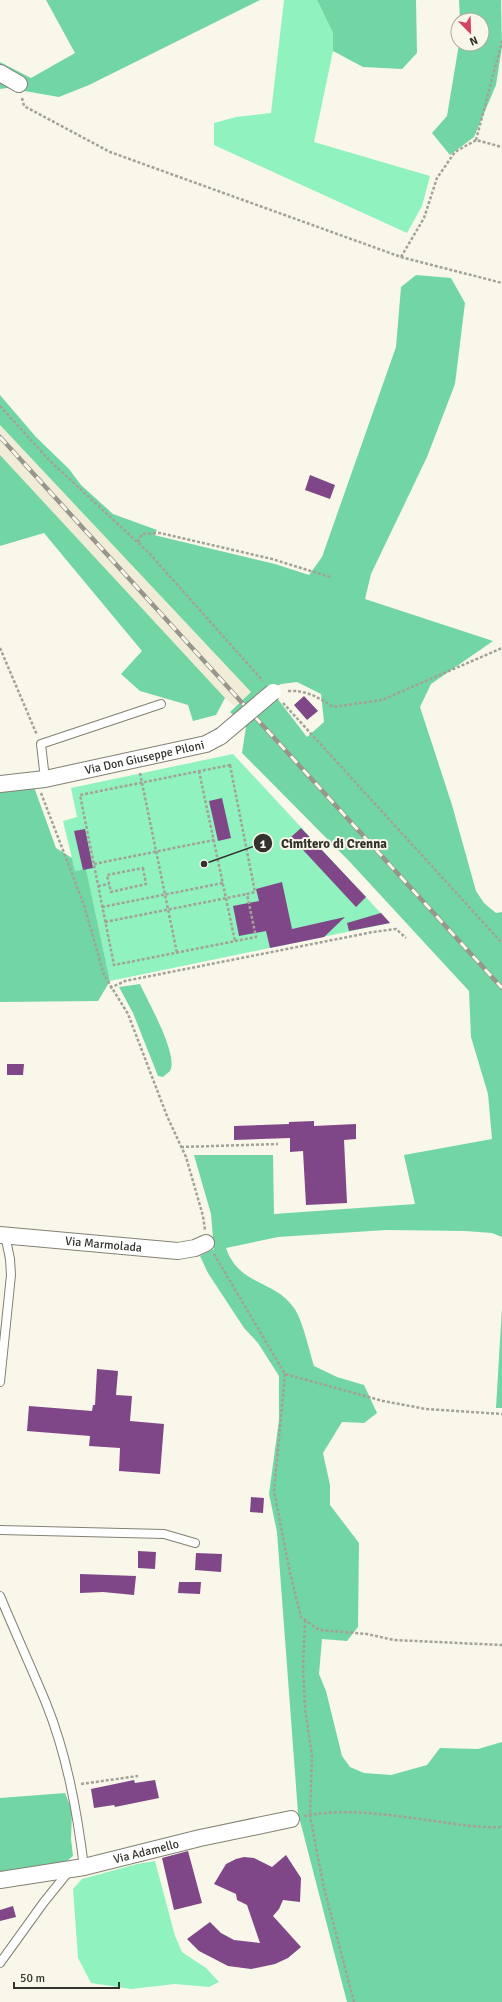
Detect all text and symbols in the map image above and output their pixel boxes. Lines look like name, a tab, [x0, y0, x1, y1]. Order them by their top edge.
north arrow	[450, 12, 490, 52]
text: N	[468, 33, 480, 48]
street label: Via Don Giuseppe Piloni	[83, 738, 206, 778]
callout: Cimitero di Crenna	[253, 831, 395, 856]
text: Cimitero di Crenna	[281, 836, 387, 852]
text: 1	[260, 837, 267, 852]
street label: Via Marmolada	[65, 1234, 143, 1256]
street label: Via Adamello	[112, 1837, 181, 1867]
scale bar	[14, 1964, 119, 1990]
text: 50 m	[20, 1971, 45, 1986]

